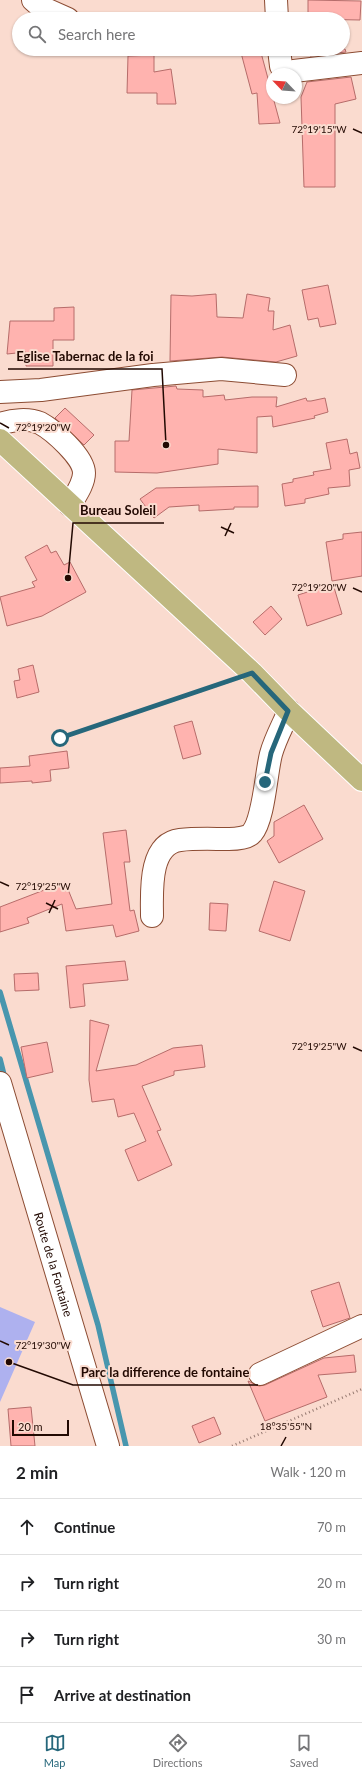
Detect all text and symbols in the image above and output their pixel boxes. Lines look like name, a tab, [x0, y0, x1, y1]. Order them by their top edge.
search box	[12, 12, 350, 56]
icon: search	[26, 23, 48, 45]
text: Search here	[58, 25, 135, 43]
north arrow	[266, 68, 302, 104]
text: 72°19'15"W	[291, 123, 347, 135]
callout: Eglise Tabernac de la foi	[8, 344, 162, 369]
text: Eglise Tabernac de la foi	[16, 348, 154, 364]
text: 72°19'20"W	[15, 421, 71, 433]
callout: Bureau Soleil	[73, 498, 164, 523]
text: Bureau Soleil	[80, 502, 156, 518]
text: 72°19'20"W	[291, 581, 347, 593]
route start	[51, 729, 69, 747]
route end	[256, 773, 274, 791]
text: 72°19'25"W	[15, 880, 71, 892]
text: 72°19'25"W	[291, 1040, 347, 1052]
street label: Route de la Fontaine	[31, 1210, 77, 1318]
text: 72°19'30"W	[15, 1339, 71, 1351]
callout: Parc la difference de fontaine	[73, 1360, 258, 1385]
text: Parc la difference de fontaine	[81, 1364, 249, 1380]
scale bar	[12, 1418, 69, 1437]
text: 20 m	[18, 1420, 43, 1433]
text: 18°35'55"N	[260, 1420, 312, 1432]
text: 2 min	[16, 1462, 58, 1483]
text: Walk · 120 m	[270, 1464, 346, 1480]
icon: ahead	[16, 1516, 38, 1538]
text: Continue	[54, 1518, 115, 1536]
text: 70 m	[317, 1519, 346, 1535]
icon: right	[16, 1572, 38, 1594]
text: Turn right	[54, 1574, 119, 1592]
text: 20 m	[317, 1575, 346, 1591]
icon: right	[16, 1628, 38, 1650]
text: Turn right	[54, 1630, 119, 1648]
text: 30 m	[317, 1631, 346, 1647]
icon: arrive	[16, 1684, 38, 1706]
text: Arrive at destination	[54, 1686, 191, 1704]
tab: Map	[44, 1732, 66, 1769]
tab: Directions	[153, 1732, 202, 1769]
tab: Saved	[290, 1732, 318, 1769]

